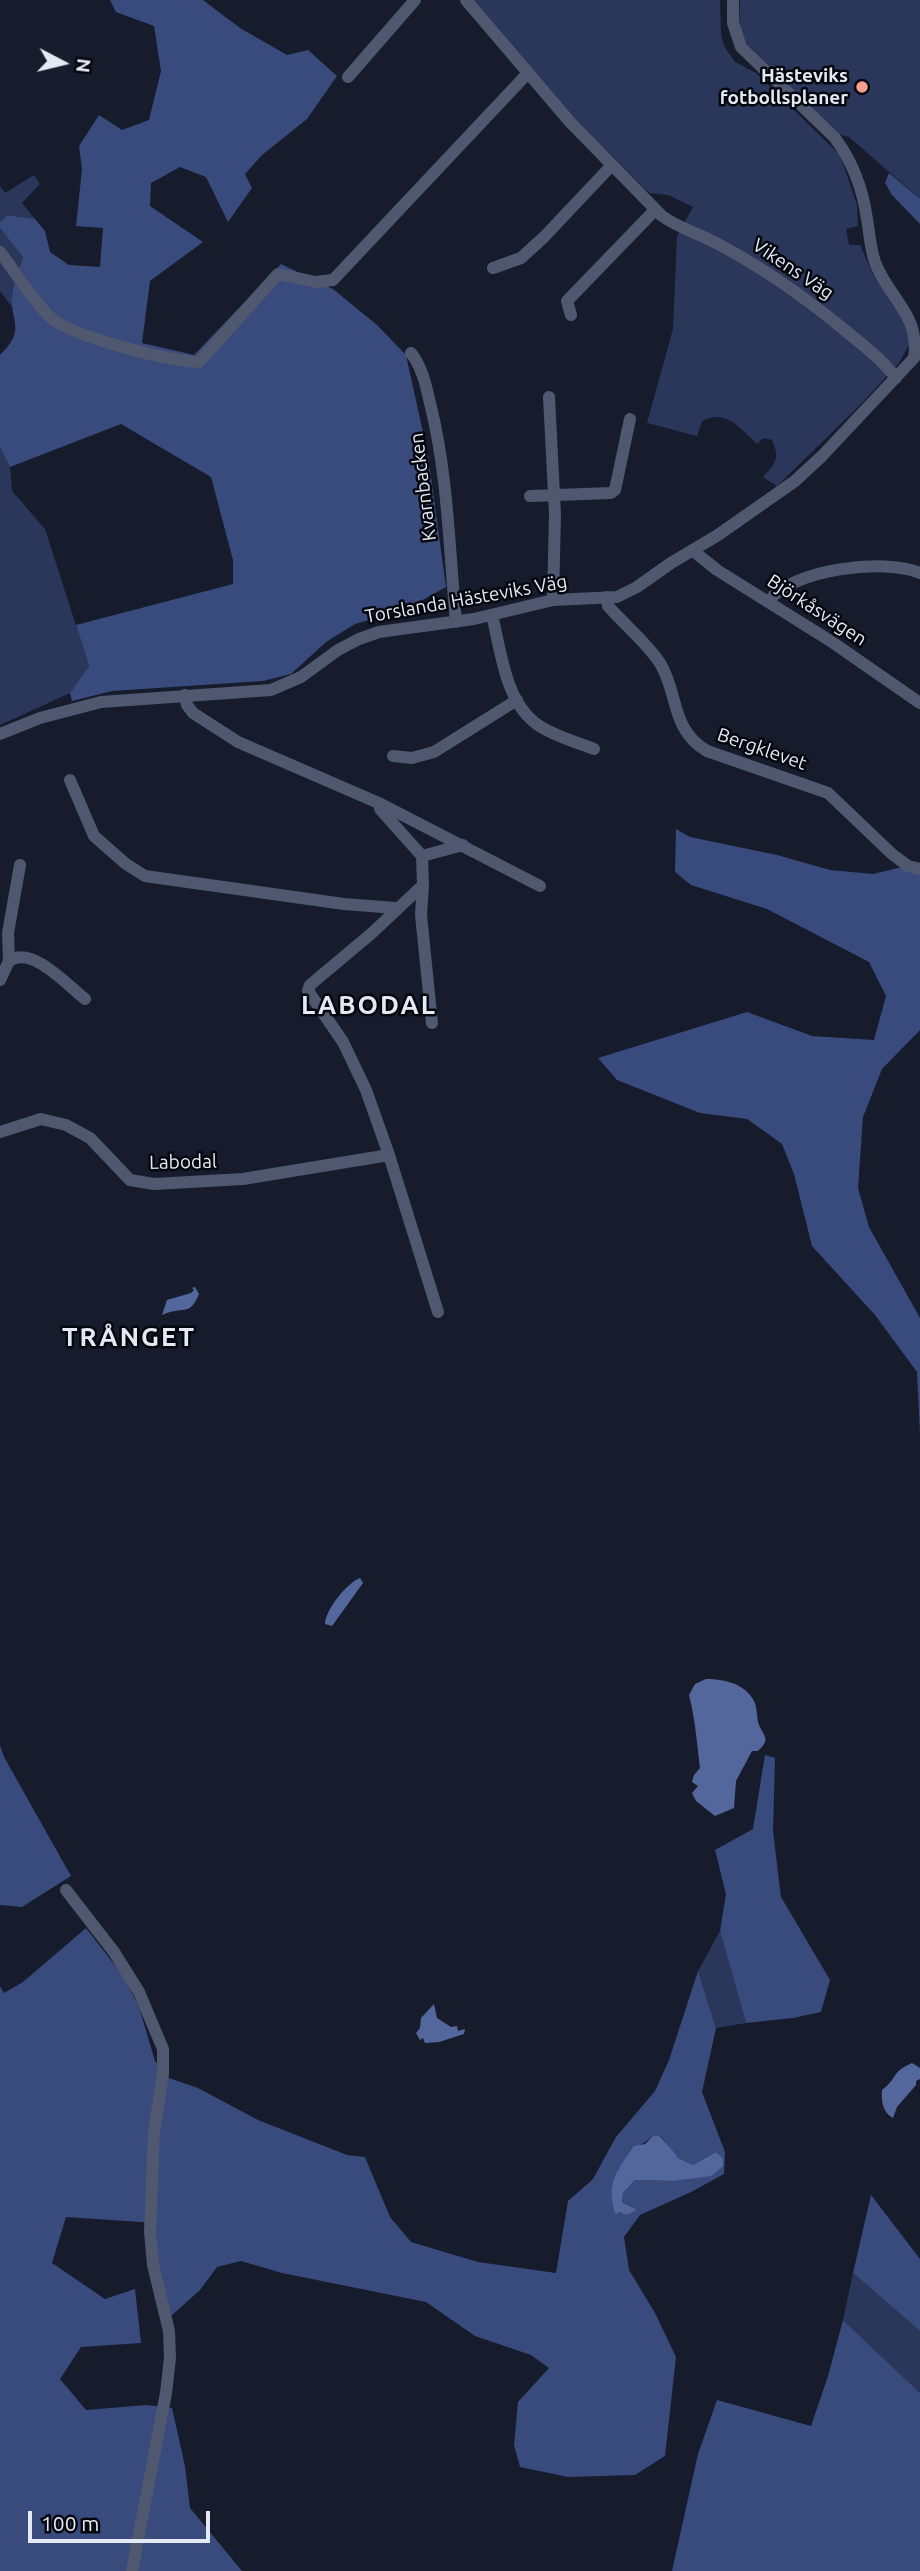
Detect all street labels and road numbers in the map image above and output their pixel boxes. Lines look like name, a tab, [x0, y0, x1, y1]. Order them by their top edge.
street label: Vikens Väg	[748, 234, 838, 304]
street label: Kvarnbacken	[405, 432, 441, 542]
street label: Björkåsvägen	[763, 569, 871, 651]
street label: Torslanda Hästeviks Väg	[363, 570, 569, 628]
street label: Bergklevet	[714, 723, 810, 775]
street label: Labodal	[149, 1150, 217, 1174]

